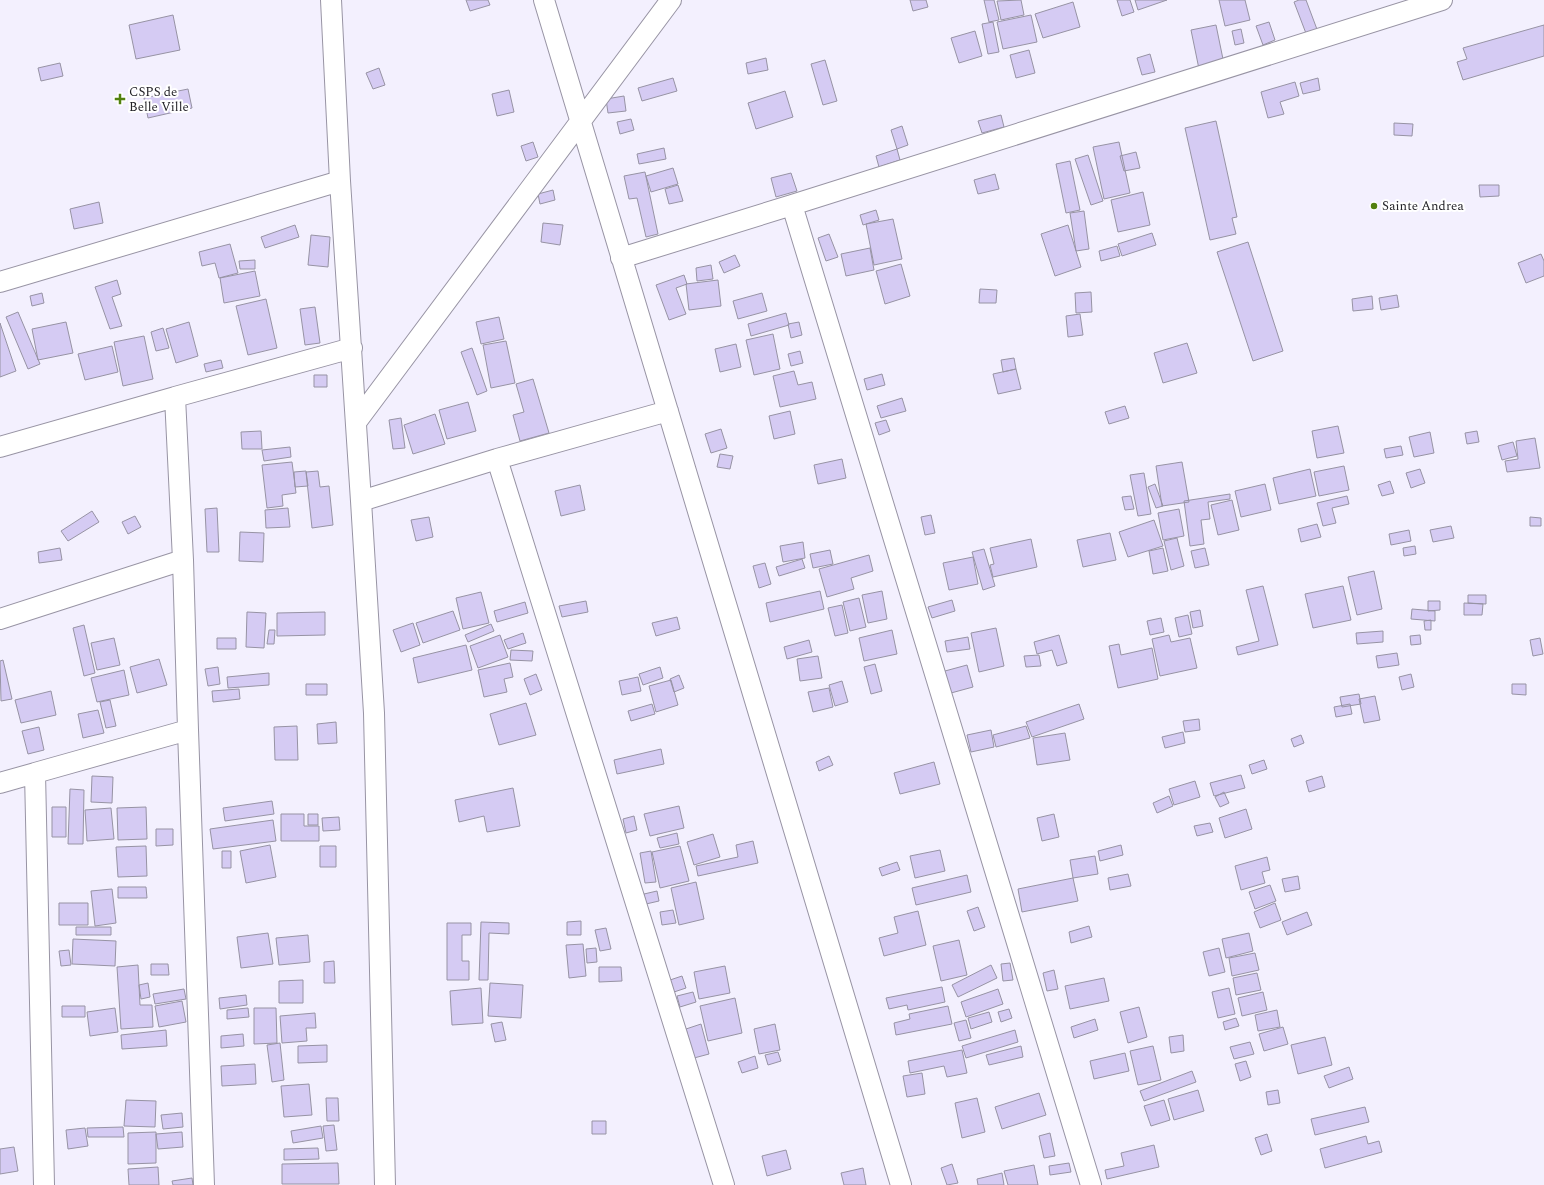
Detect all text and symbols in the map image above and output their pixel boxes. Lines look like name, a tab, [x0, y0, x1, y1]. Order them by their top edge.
place label: CSPS de Belle Ville	[129, 82, 189, 117]
marker: CSPS de Belle Ville	[114, 93, 126, 105]
place label: Sainte Andrea	[1382, 196, 1464, 216]
marker: Sainte Andrea	[1369, 201, 1379, 211]

